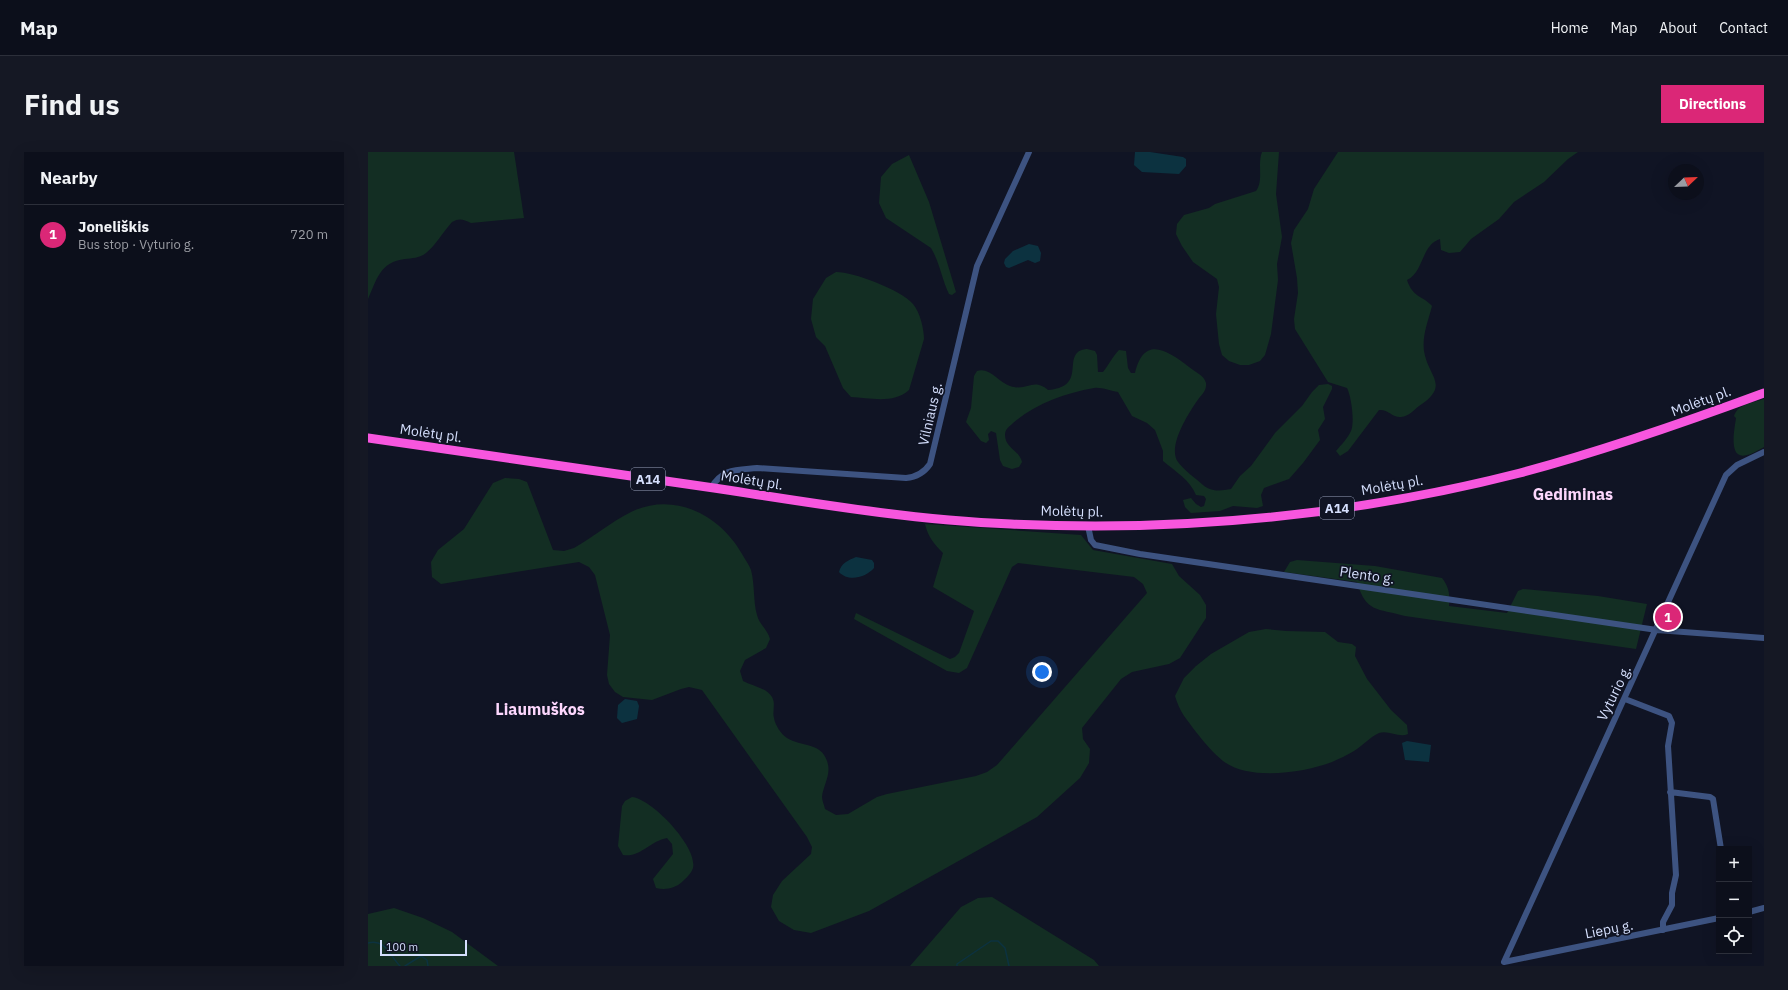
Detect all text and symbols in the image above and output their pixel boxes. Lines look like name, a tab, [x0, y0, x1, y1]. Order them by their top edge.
text: Map	[20, 16, 58, 40]
text: Home	[1551, 19, 1588, 37]
text: Map	[1610, 19, 1637, 37]
text: About	[1659, 19, 1697, 37]
text: Contact	[1719, 19, 1768, 37]
button: Directions	[1661, 85, 1764, 123]
text: Find us	[24, 86, 120, 123]
north arrow	[1668, 164, 1704, 200]
text: Nearby	[40, 167, 98, 189]
text: Joneliškis	[78, 217, 149, 236]
text: 1	[49, 226, 57, 243]
text: 720 m	[290, 226, 328, 243]
text: Bus stop · Vyturio g.	[78, 236, 194, 253]
street label: Vilniaus g.	[914, 381, 946, 447]
street label: Molėtų pl.	[1668, 382, 1734, 420]
street label: Molėtų pl.	[399, 420, 463, 446]
street label: Molėtų pl.	[720, 466, 784, 494]
road number: A14	[631, 468, 665, 490]
street label: Molėtų pl.	[1360, 471, 1424, 499]
district label: Gediminas	[1533, 484, 1613, 504]
road number: A14	[1320, 497, 1354, 519]
street label: Molėtų pl.	[1040, 501, 1104, 521]
street label: Plento g.	[1338, 562, 1396, 588]
pin: 1	[1655, 602, 1681, 632]
your location	[1032, 662, 1052, 682]
street label: Vyturio g.	[1593, 662, 1635, 724]
district label: Liaumuškos	[495, 699, 585, 719]
map controls	[1716, 846, 1752, 954]
button: +	[1716, 846, 1752, 882]
button: −	[1716, 882, 1752, 918]
street label: Liepų g.	[1583, 915, 1635, 943]
button: locate	[1716, 918, 1752, 954]
scale bar	[380, 938, 467, 957]
text: 100 m	[386, 940, 418, 954]

